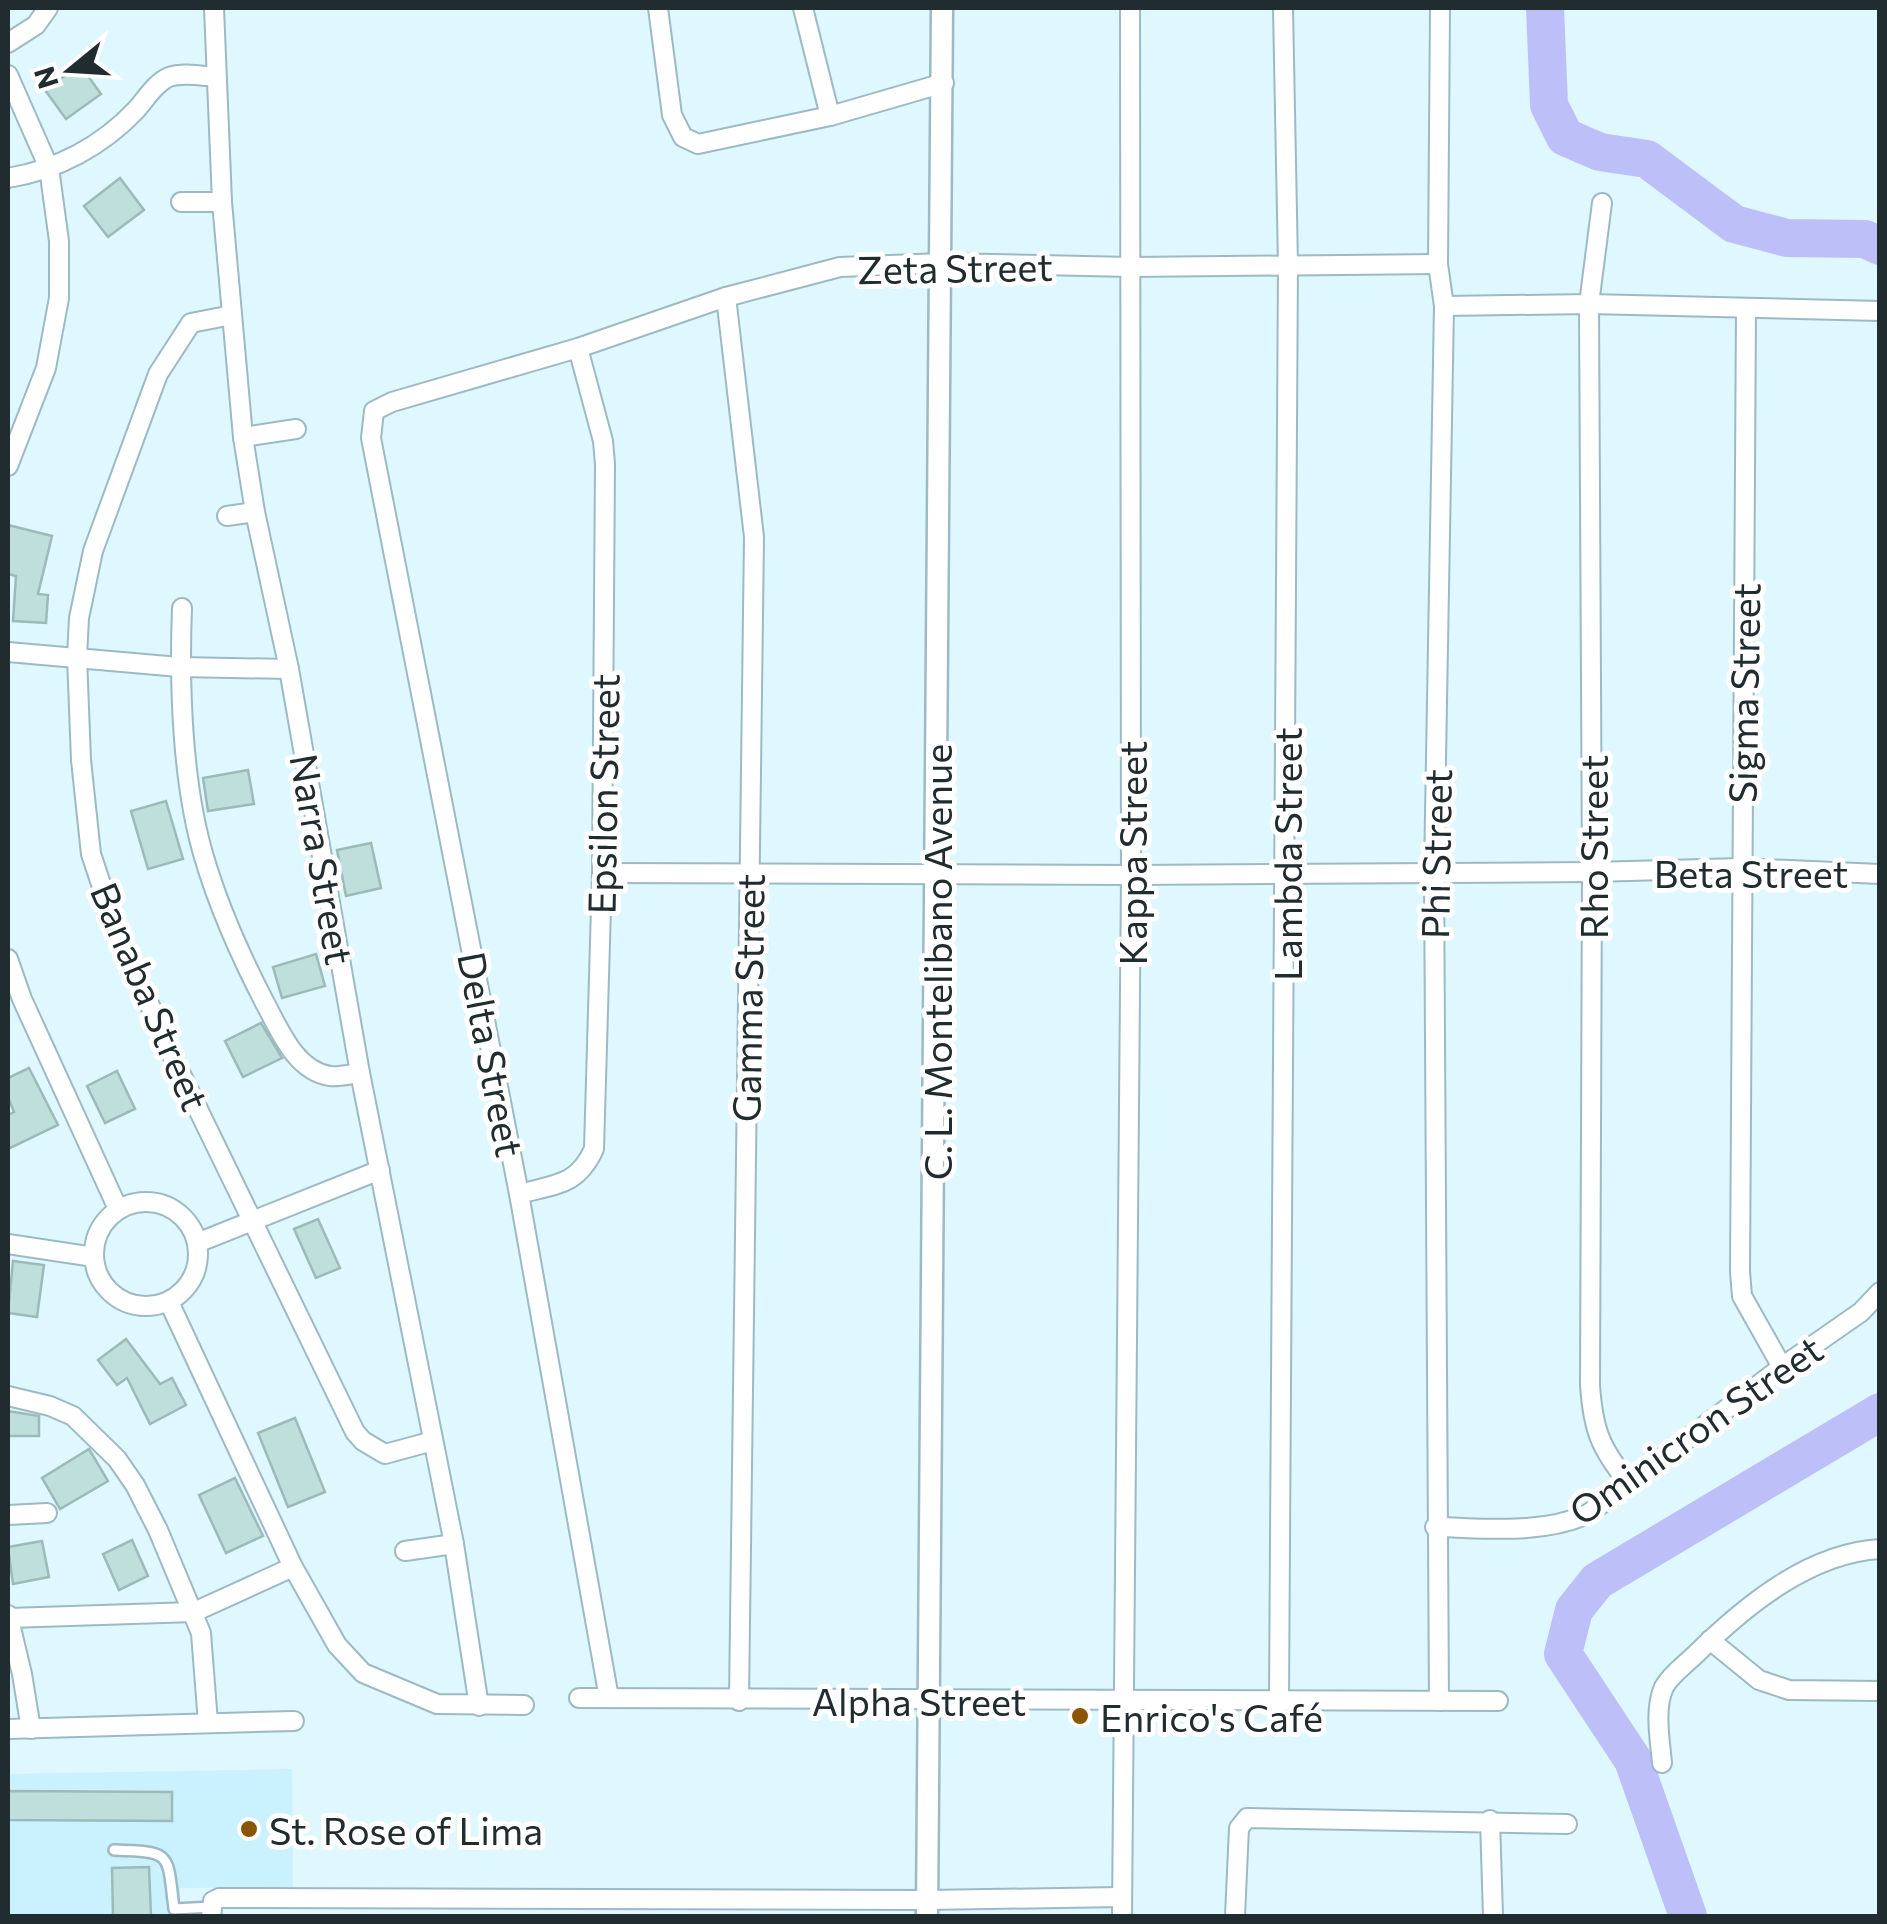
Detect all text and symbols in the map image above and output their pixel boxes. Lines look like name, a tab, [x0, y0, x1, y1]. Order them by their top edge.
north arrow	[20, 20, 120, 120]
text: N	[26, 63, 65, 93]
street label: Zeta Street	[857, 242, 1053, 292]
street label: Sigma Street	[1718, 582, 1768, 804]
street label: Epsilon Street	[576, 673, 628, 915]
street label: Lambda Street	[1263, 727, 1310, 981]
street label: Kappa Street	[1108, 741, 1155, 965]
street label: C. L. Montelibano Avenue	[913, 744, 960, 1180]
street label: Narra Street	[281, 750, 365, 968]
street label: Rho Street	[1569, 755, 1616, 939]
street label: Phi Street	[1410, 769, 1460, 939]
street label: Beta Street	[1654, 849, 1848, 896]
street label: Gamma Street	[721, 873, 773, 1123]
street label: Banaba Street	[82, 875, 220, 1117]
street label: Delta Street	[449, 948, 535, 1160]
street label: Ominicron Street	[1559, 1324, 1831, 1534]
street label: Alpha Street	[812, 1677, 1026, 1724]
place label: Enrico's Café	[1100, 1693, 1323, 1740]
marker: Enrico's Café	[1069, 1705, 1091, 1727]
place label: St. Rose of Lima	[269, 1806, 543, 1853]
marker: St. Rose of Lima	[238, 1818, 260, 1840]

